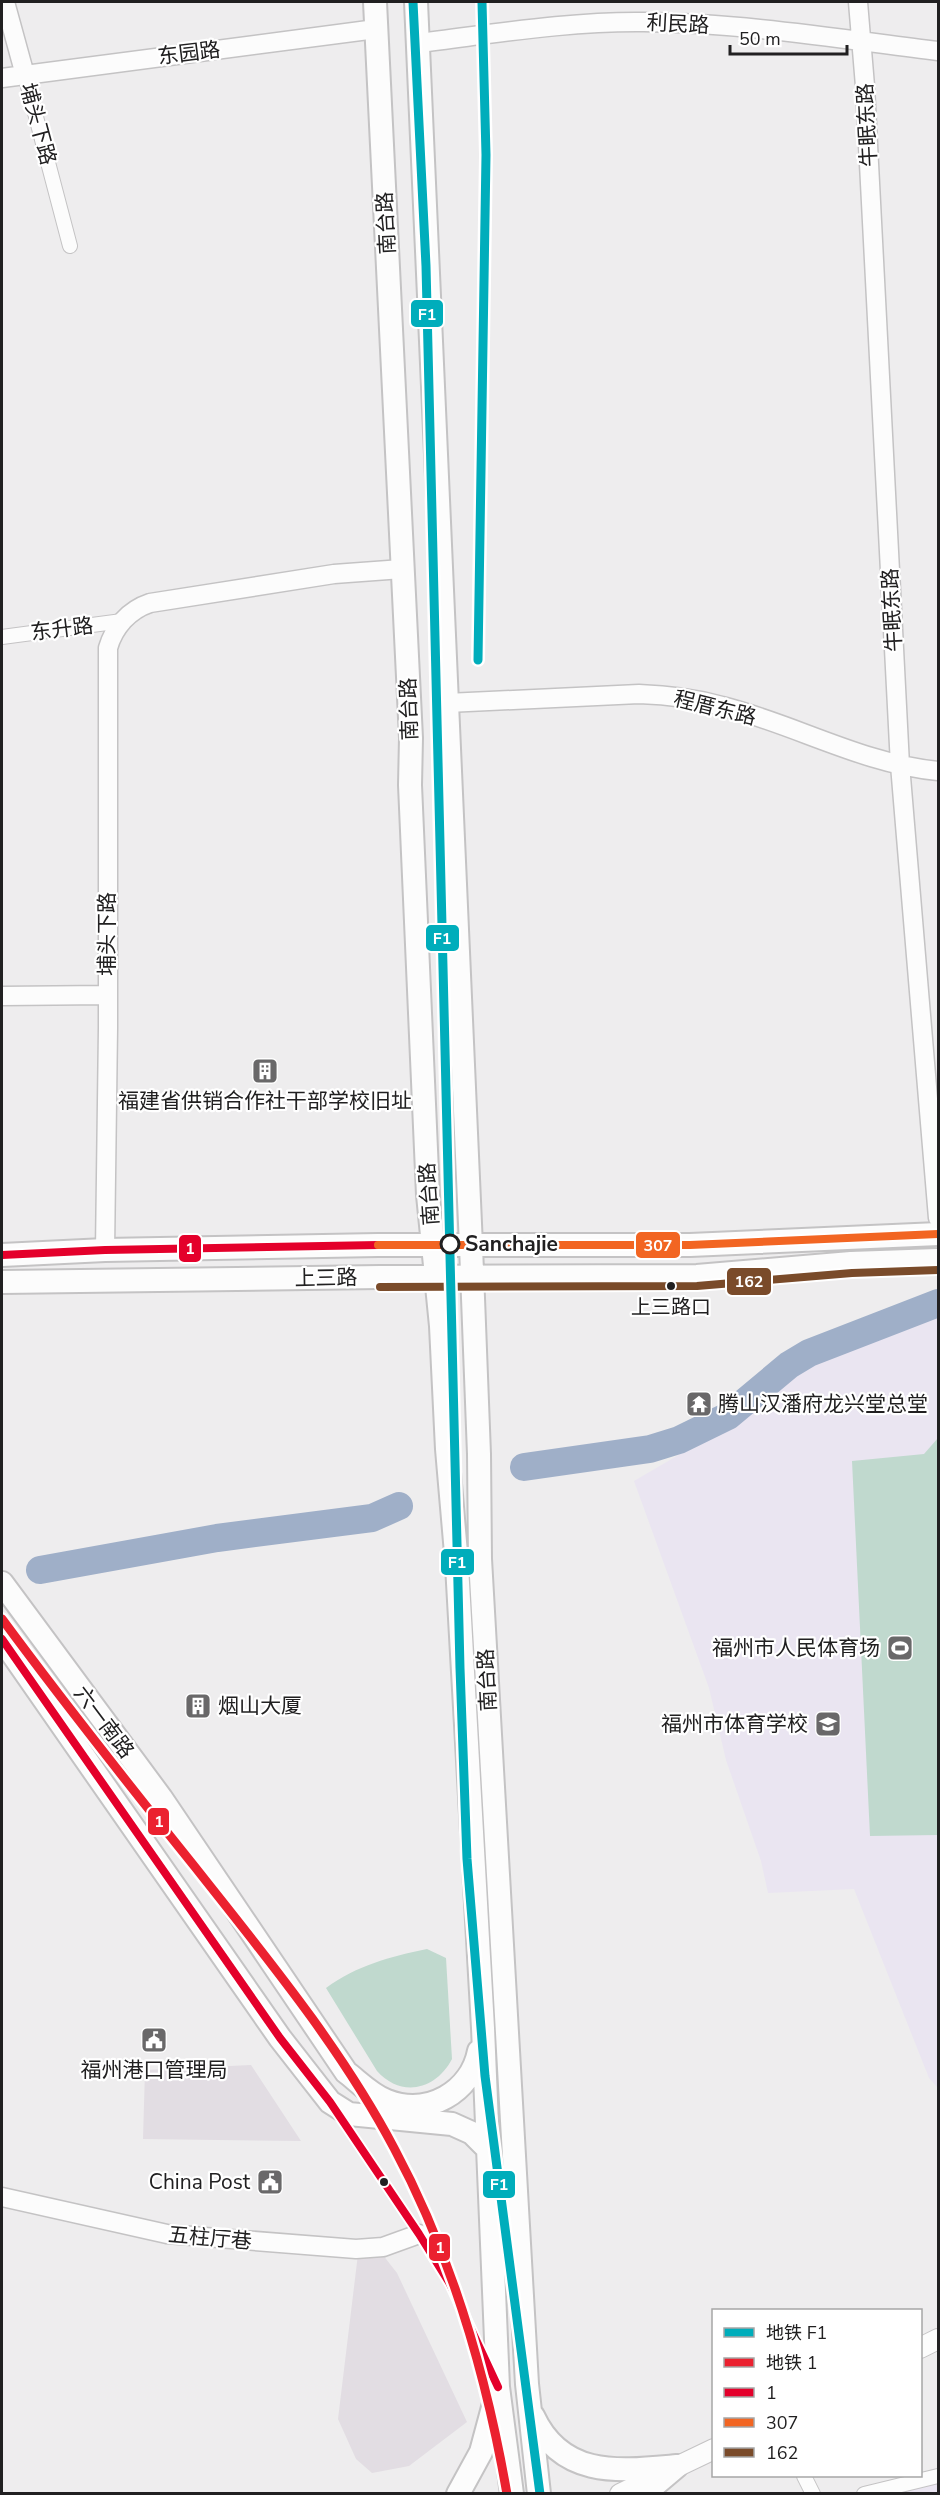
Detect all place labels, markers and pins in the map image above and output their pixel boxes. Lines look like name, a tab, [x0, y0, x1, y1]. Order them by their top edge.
building icon: 福建省供销合作社干部学校旧址	[250, 1056, 280, 1086]
place label: 福建省供销合作社干部学校旧址	[118, 1087, 412, 1115]
place label: Sanchajie	[465, 1230, 558, 1258]
marker: Sanchajie	[440, 1234, 460, 1254]
marker: 上三路口	[665, 1280, 677, 1292]
place label: 上三路口	[631, 1294, 711, 1321]
temple icon: 腾山汉潘府龙兴堂总堂	[684, 1389, 714, 1419]
place label: 腾山汉潘府龙兴堂总堂	[718, 1390, 928, 1418]
sports icon: 福州市人民体育场	[885, 1633, 915, 1663]
place label: 福州市人民体育场	[712, 1634, 880, 1662]
building icon: 烟山大厦	[183, 1691, 213, 1721]
place label: 烟山大厦	[218, 1692, 302, 1720]
school or university icon: 福州市体育学校	[813, 1709, 843, 1739]
place label: 福州市体育学校	[661, 1710, 808, 1738]
public building icon: 福州港口管理局	[139, 2025, 169, 2055]
place label: 福州港口管理局	[81, 2056, 228, 2084]
public building icon: China Post	[255, 2167, 285, 2197]
place label: China Post	[149, 2168, 251, 2196]
unlabelled marker	[378, 2176, 390, 2188]

